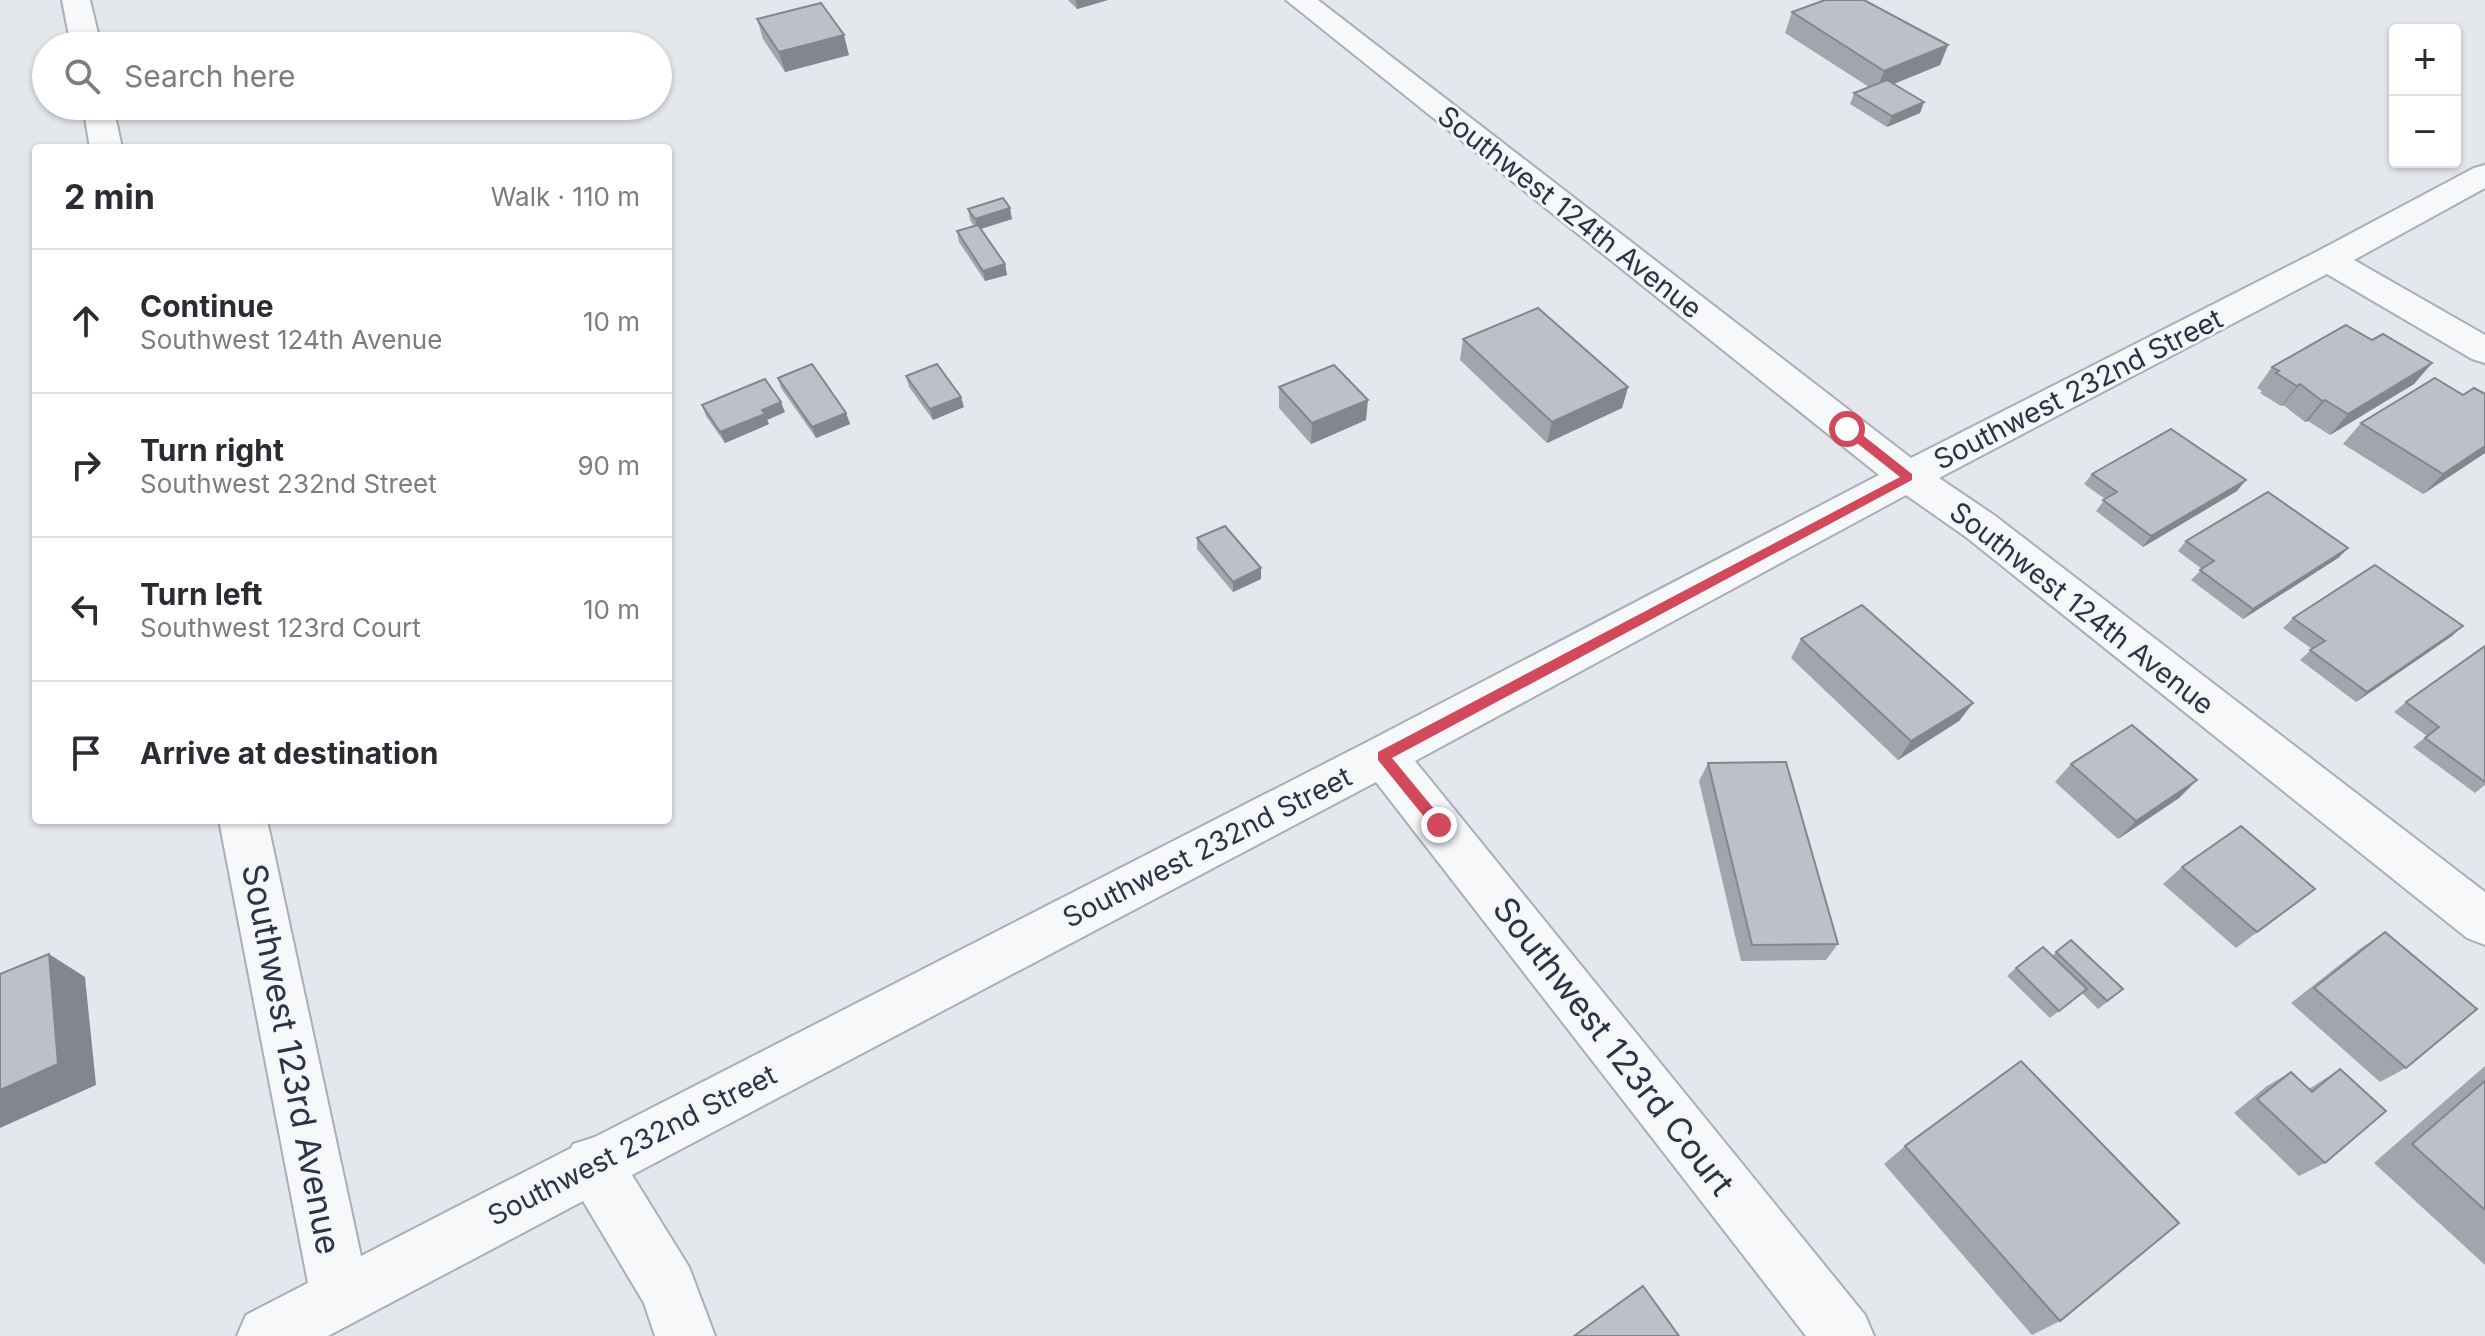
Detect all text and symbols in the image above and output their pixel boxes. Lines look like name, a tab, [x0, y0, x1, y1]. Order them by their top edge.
map controls	[2389, 24, 2461, 168]
button: +	[2389, 24, 2461, 96]
search box	[32, 32, 672, 120]
icon: search	[60, 54, 104, 98]
text: Search here	[124, 58, 296, 94]
button: −	[2389, 96, 2461, 168]
street label: Southwest 124th Avenue	[1431, 98, 1709, 326]
text: 2 min	[64, 176, 155, 217]
text: Walk · 110 m	[491, 181, 640, 212]
text: Continue	[140, 288, 274, 324]
icon: ahead	[64, 299, 108, 343]
street label: Southwest 232nd Street	[1928, 301, 2228, 477]
text: 10 m	[583, 306, 640, 337]
text: Southwest 124th Avenue	[140, 324, 442, 355]
route start	[1829, 411, 1865, 447]
text: Turn right	[140, 432, 284, 468]
icon: right	[64, 443, 108, 487]
text: 90 m	[577, 450, 640, 481]
text: Southwest 232nd Street	[140, 468, 437, 499]
street label: Southwest 124th Avenue	[1943, 494, 2221, 722]
text: Turn left	[140, 576, 262, 612]
icon: left	[64, 587, 108, 631]
text: 10 m	[583, 594, 640, 625]
text: Southwest 123rd Court	[140, 612, 421, 643]
icon: arrive	[64, 731, 108, 775]
text: Arrive at destination	[140, 735, 438, 771]
street label: Southwest 232nd Street	[1057, 759, 1357, 935]
route end	[1421, 807, 1457, 843]
street label: Southwest 123rd Avenue	[234, 860, 350, 1258]
street label: Southwest 123rd Court	[1485, 889, 1743, 1203]
street label: Southwest 232nd Street	[482, 1057, 782, 1233]

